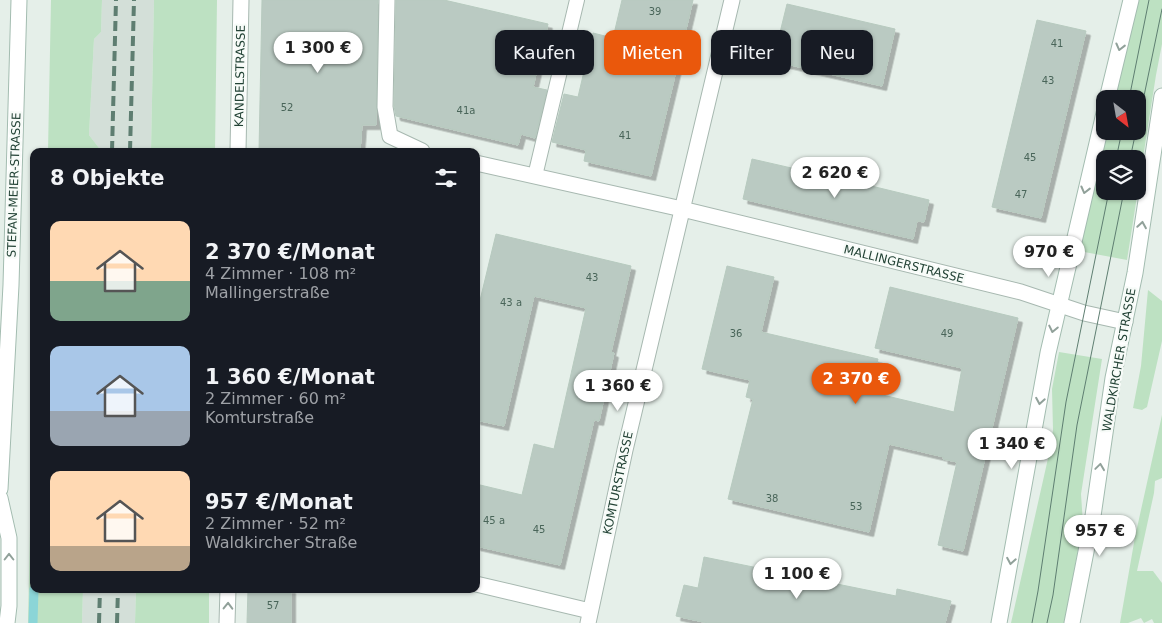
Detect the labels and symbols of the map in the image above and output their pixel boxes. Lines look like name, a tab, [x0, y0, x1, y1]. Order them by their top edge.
house number: 39	[649, 6, 661, 17]
street label: KANDELSTRASSE	[232, 25, 248, 127]
pin: 1 300 €	[272, 32, 364, 74]
house number: 41	[1051, 38, 1063, 49]
one-way arrow	[1115, 43, 1126, 52]
house number: 43	[1042, 75, 1054, 86]
north arrow	[1096, 90, 1146, 140]
house number: 52	[281, 102, 293, 113]
house number: 41a	[457, 105, 475, 116]
street label: STEFAN-MEIER-STRASSE	[4, 112, 24, 258]
house number: 41	[619, 130, 631, 141]
house number: 45	[1024, 152, 1036, 163]
pin: 2 620 €	[789, 156, 881, 199]
one-way arrow	[1080, 186, 1091, 195]
house number: 47	[1015, 189, 1027, 200]
one-way arrow	[1137, 220, 1147, 229]
pin: 970 €	[1014, 236, 1084, 278]
street label: MALLINGERSTRASSE	[842, 242, 966, 286]
house number: 43	[586, 272, 598, 283]
street label: WALDKIRCHER STRASSE	[1099, 287, 1139, 433]
house number: 43 a	[500, 297, 522, 308]
one-way arrow	[1048, 325, 1059, 334]
house number: 36	[730, 328, 742, 339]
house number: 49	[941, 328, 953, 339]
pin: 2 370 €	[810, 362, 902, 405]
pin: 1 360 €	[572, 370, 664, 412]
one-way arrow	[1035, 397, 1045, 406]
pin: 1 340 €	[966, 428, 1058, 470]
street label: KOMTURSTRASSE	[600, 430, 636, 536]
one-way arrow	[1094, 463, 1105, 471]
house number: 38	[766, 493, 778, 504]
house number: 53	[850, 501, 862, 512]
pin: 957 €	[1065, 514, 1135, 557]
house number: 45 a	[483, 515, 505, 526]
house number: 45	[533, 524, 545, 535]
one-way arrow	[4, 553, 14, 561]
one-way arrow	[1007, 557, 1017, 566]
pin: 1 100 €	[751, 558, 843, 600]
house number: 57	[267, 600, 279, 611]
one-way arrow	[222, 602, 233, 610]

